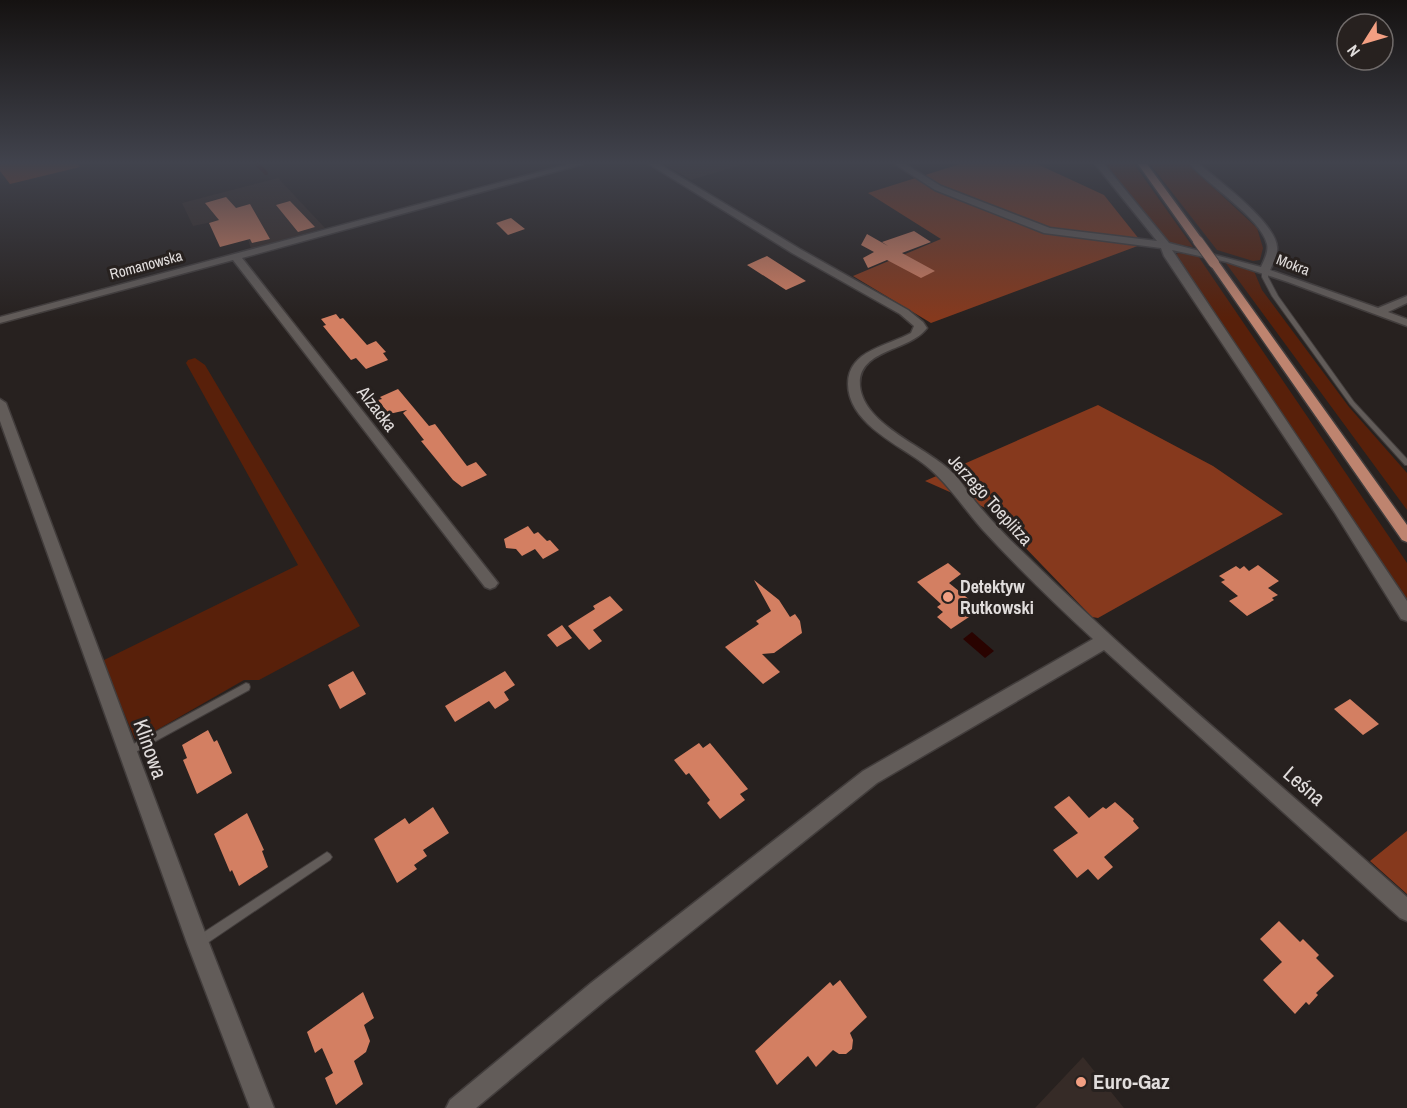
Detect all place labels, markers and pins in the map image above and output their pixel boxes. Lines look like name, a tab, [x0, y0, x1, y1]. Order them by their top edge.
place label: Detektyw Rutkowski	[960, 574, 1034, 620]
marker: Detektyw Rutkowski	[941, 590, 955, 604]
place label: Euro-Gaz	[1093, 1067, 1170, 1096]
marker: Euro-Gaz	[1074, 1075, 1088, 1089]

